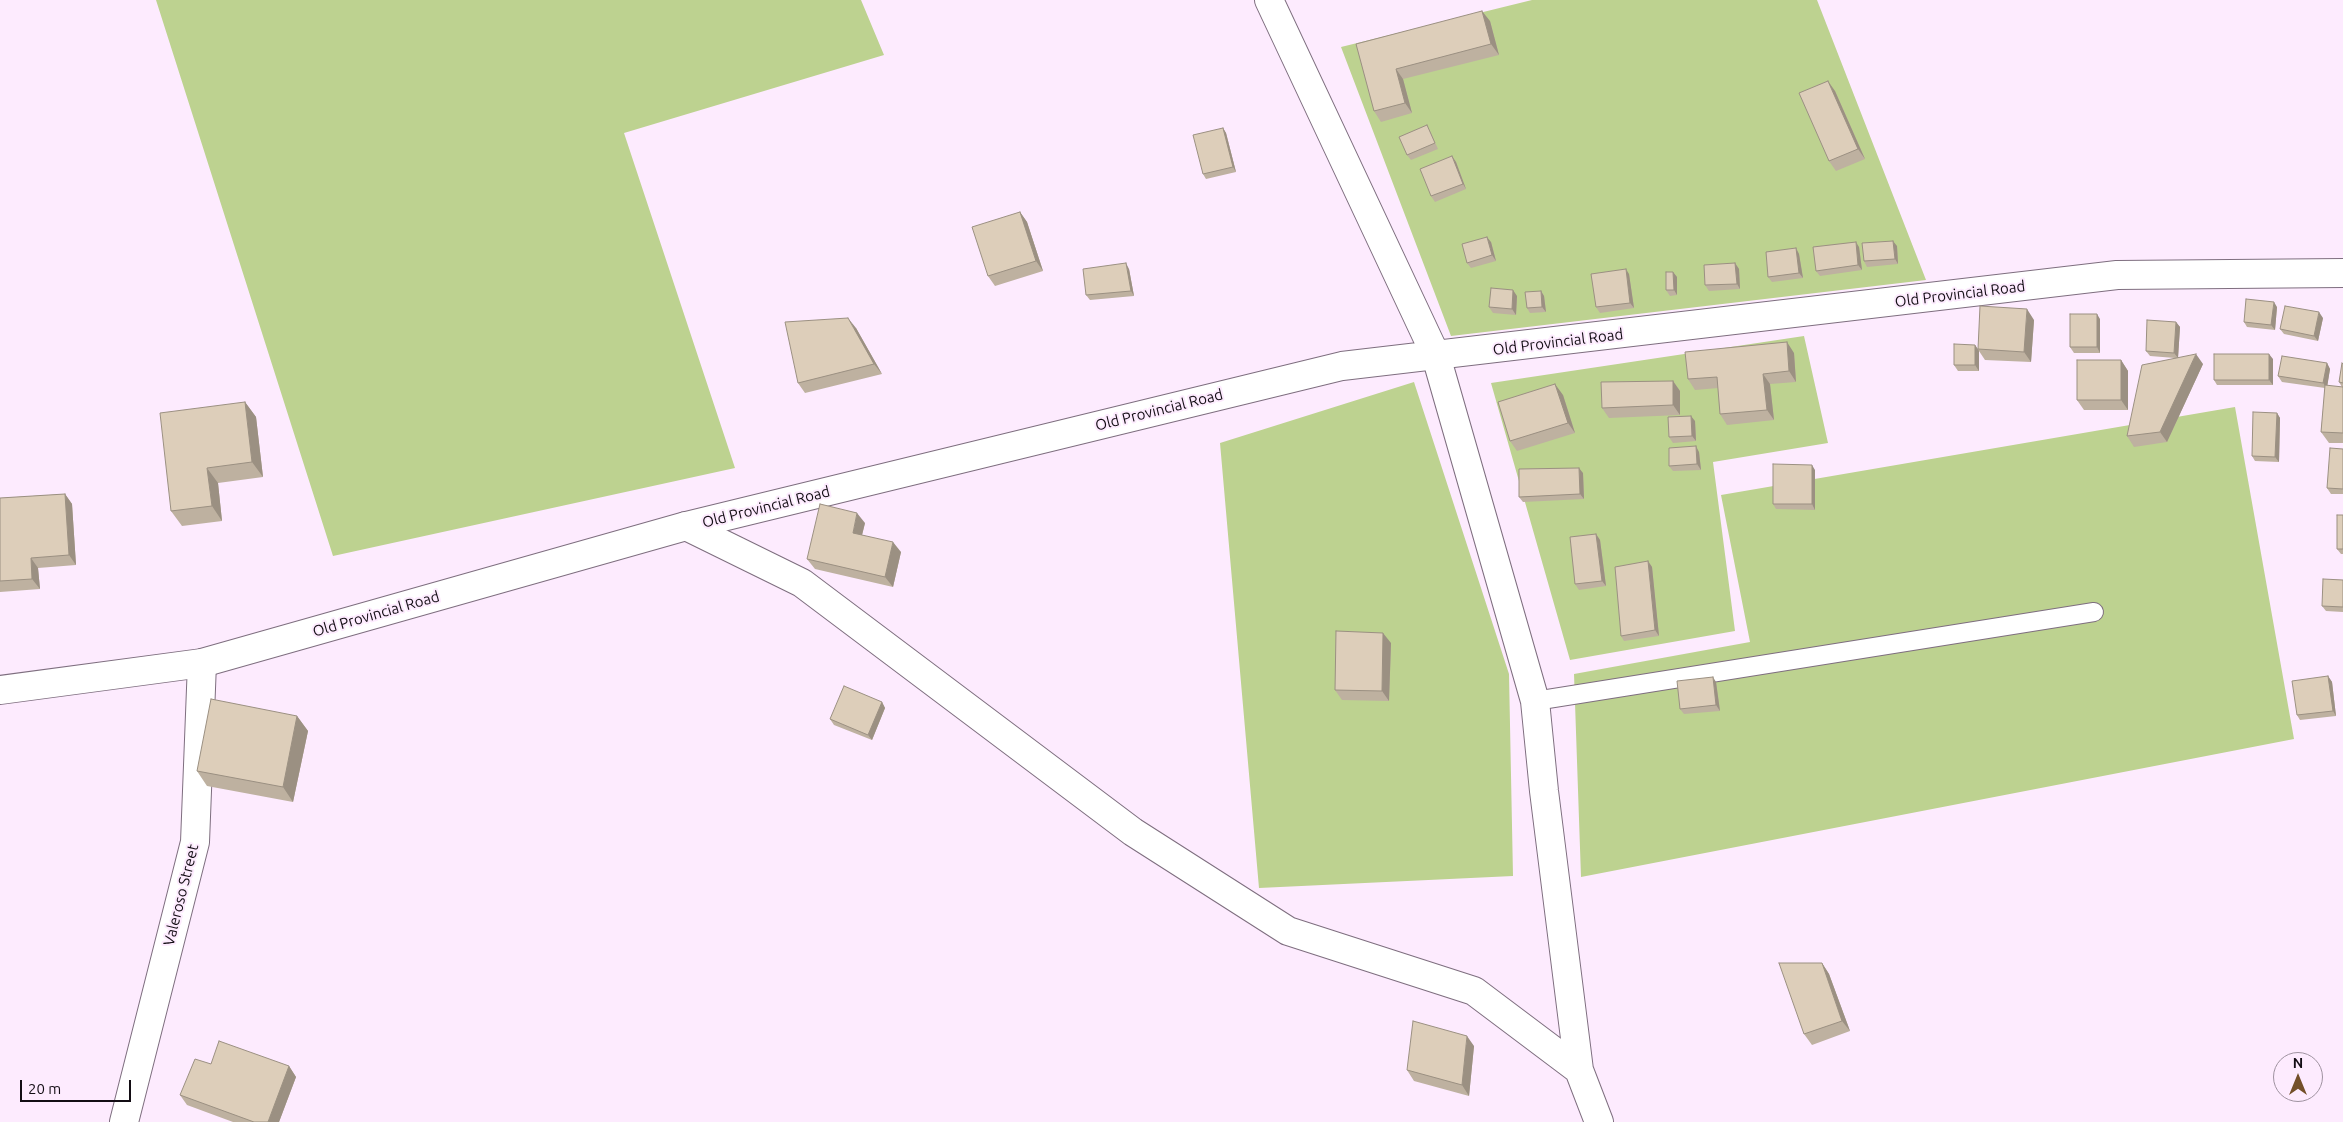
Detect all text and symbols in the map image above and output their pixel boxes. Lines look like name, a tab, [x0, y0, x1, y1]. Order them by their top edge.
street label: Old Provincial Road	[1894, 277, 2026, 311]
street label: Old Provincial Road	[1492, 325, 1624, 359]
street label: Old Provincial Road	[1093, 385, 1225, 435]
street label: Old Provincial Road	[700, 482, 832, 532]
street label: Old Provincial Road	[311, 587, 441, 641]
street label: Valeroso Street	[160, 842, 202, 948]
north arrow	[2273, 1052, 2323, 1102]
text: N	[2293, 1055, 2303, 1071]
scale bar	[22, 1070, 134, 1102]
text: 20 m	[28, 1080, 61, 1097]

